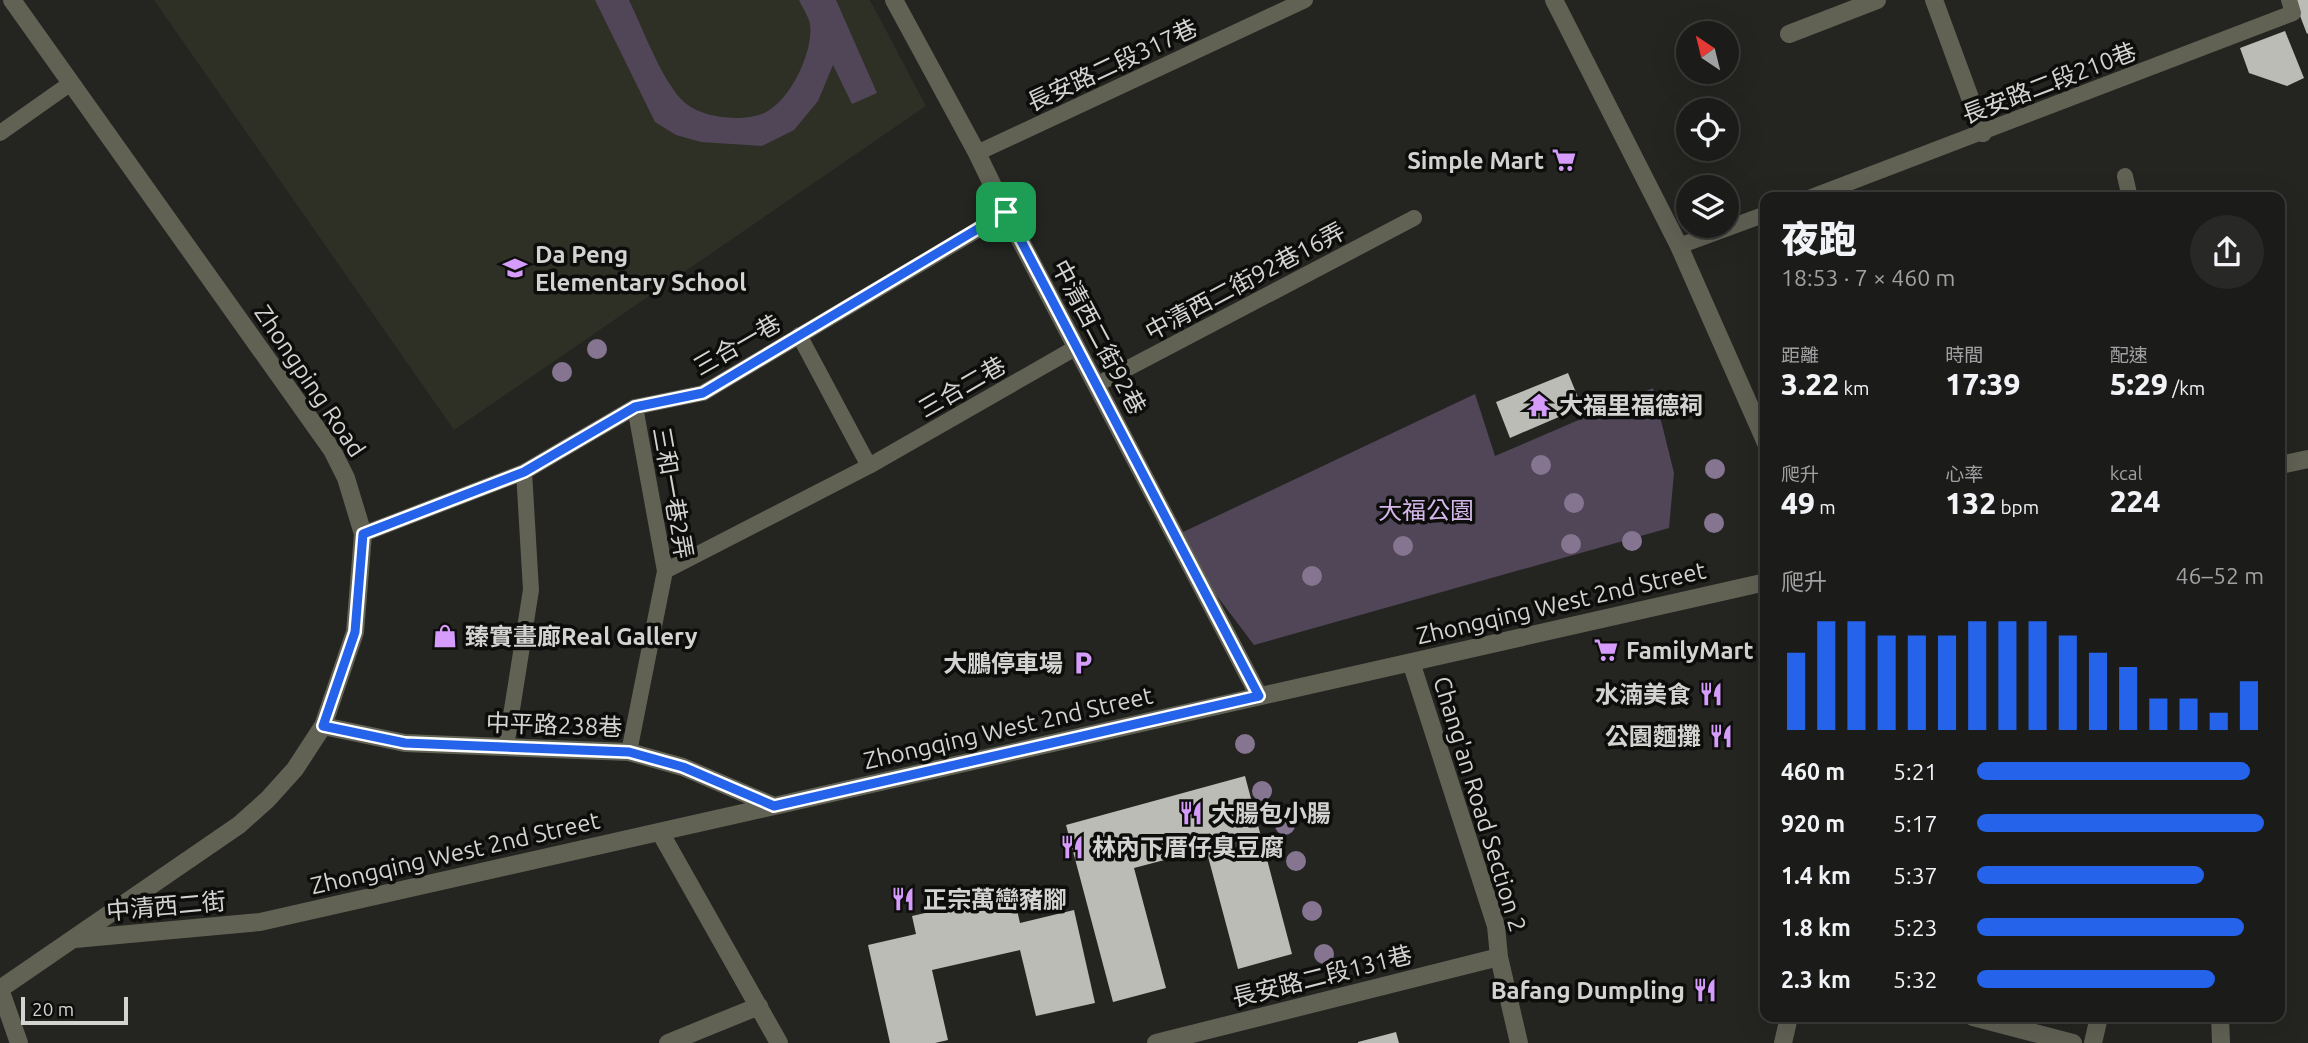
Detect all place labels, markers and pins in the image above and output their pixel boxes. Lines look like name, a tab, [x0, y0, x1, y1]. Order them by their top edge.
supermarket icon: Simple Mart	[1550, 146, 1578, 174]
place label: Simple Mart	[1407, 147, 1544, 174]
pin	[976, 182, 1036, 242]
place label: Da Peng Elementary School	[535, 241, 747, 296]
school or university icon: Da Peng Elementary School	[501, 254, 529, 282]
temple icon: 大福里福德祠	[1525, 391, 1553, 419]
place label: 大福里福德祠	[1559, 392, 1703, 419]
shop icon: 臻實畫廊Real Gallery	[431, 622, 459, 650]
place label: 臻實畫廊Real Gallery	[465, 623, 698, 650]
supermarket icon: FamilyMart	[1592, 636, 1620, 664]
place label: FamilyMart	[1626, 637, 1754, 664]
parking icon: 大鵬停車場	[1069, 649, 1097, 677]
place label: 大鵬停車場	[943, 650, 1063, 677]
restaurant icon: 水湳美食	[1697, 680, 1725, 708]
place label: 水湳美食	[1595, 681, 1691, 708]
restaurant icon: 公園麵攤	[1707, 722, 1735, 750]
place label: 公園麵攤	[1605, 723, 1701, 750]
restaurant icon: 大腸包小腸	[1177, 799, 1205, 827]
place label: 大腸包小腸	[1211, 800, 1331, 827]
restaurant icon: 林內下厝仔臭豆腐	[1058, 833, 1086, 861]
place label: 林內下厝仔臭豆腐	[1092, 834, 1284, 861]
restaurant icon: 正宗萬巒豬腳	[889, 885, 917, 913]
place label: 正宗萬巒豬腳	[923, 886, 1067, 913]
restaurant icon: Bafang Dumpling	[1691, 976, 1719, 1004]
place label: Bafang Dumpling	[1491, 977, 1685, 1004]

